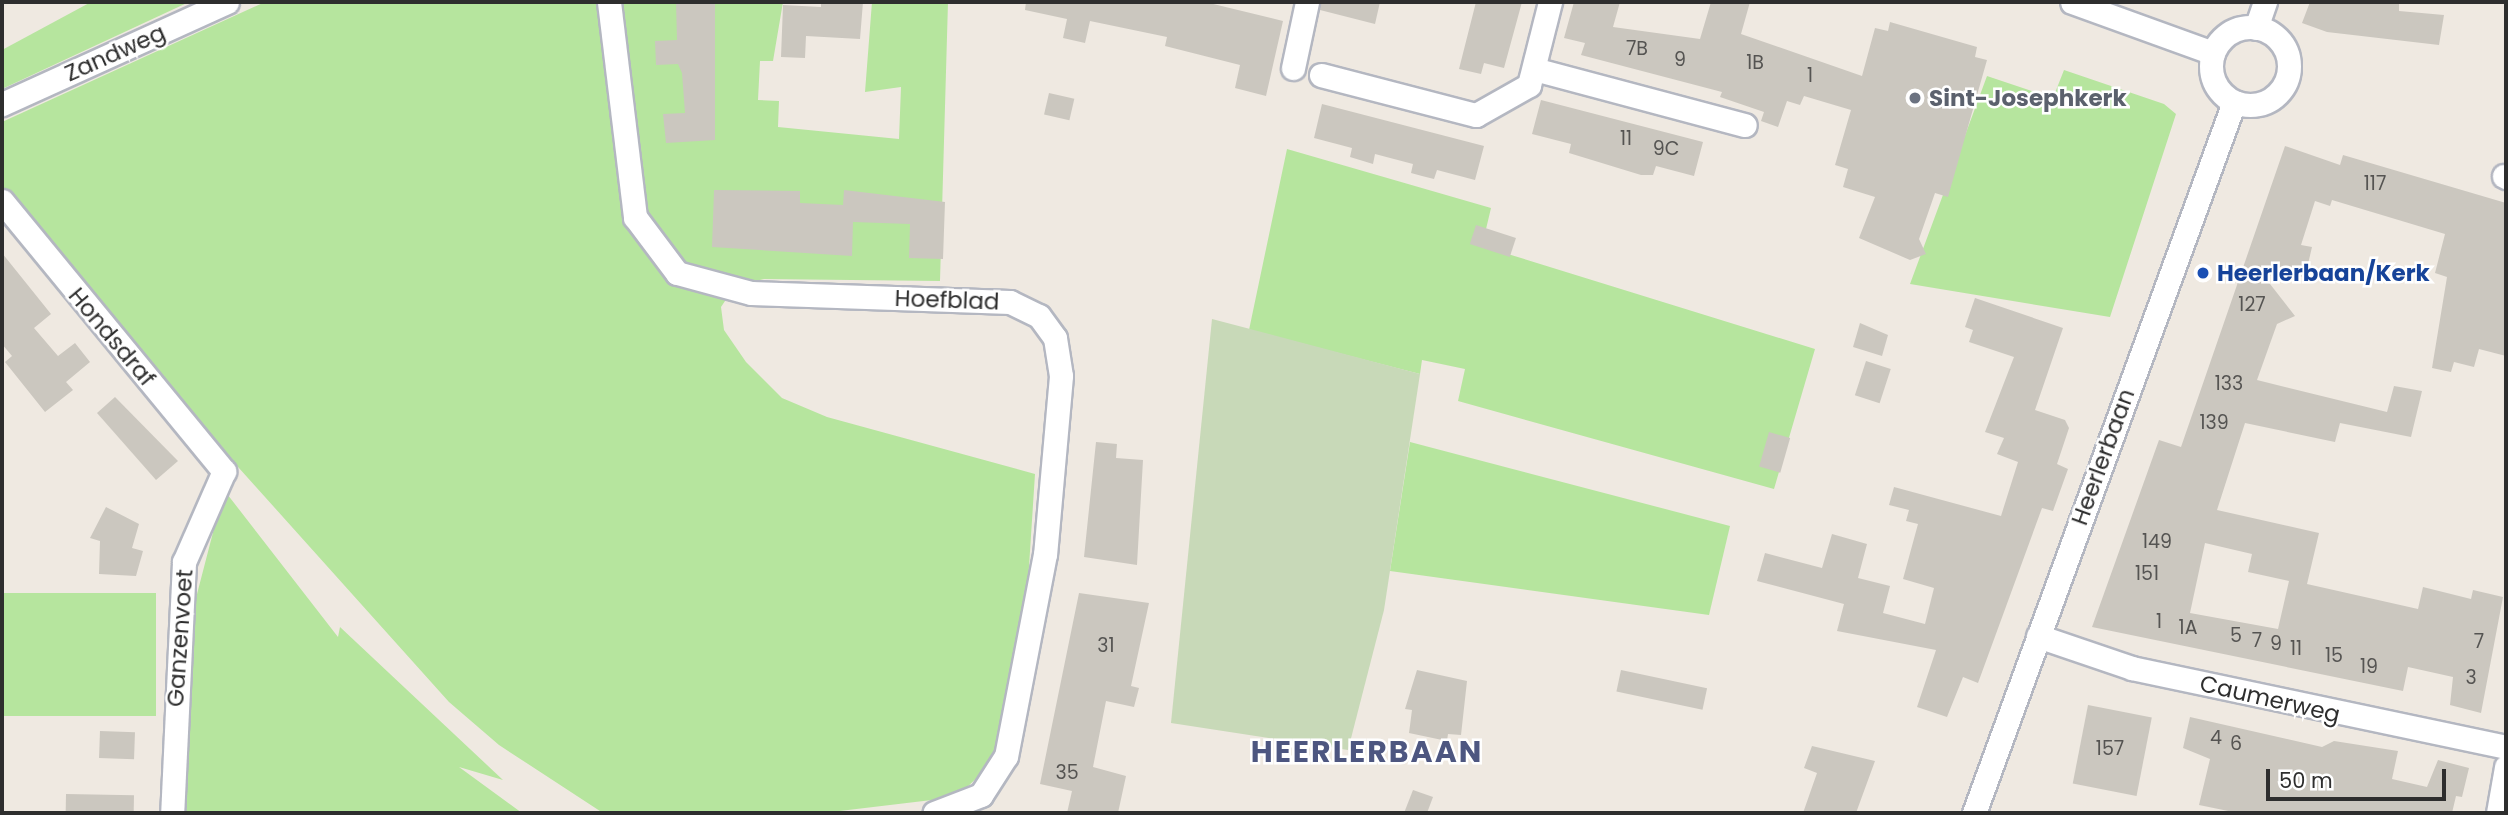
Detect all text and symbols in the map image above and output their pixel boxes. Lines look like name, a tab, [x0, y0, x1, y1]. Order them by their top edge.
street label: Zandweg	[61, 19, 169, 87]
house number: 7B	[1626, 38, 1648, 60]
house number: 9	[1674, 49, 1686, 71]
house number: 1B	[1746, 52, 1764, 74]
house number: 1	[1807, 65, 1813, 87]
place label: Sint-Josephkerk	[1929, 84, 2127, 112]
marker: Sint-Josephkerk	[1907, 90, 1923, 106]
house number: 11	[1620, 128, 1632, 150]
house number: 9C	[1653, 138, 1679, 160]
house number: 117	[2364, 173, 2386, 195]
place label: Heerlerbaan/Kerk	[2217, 259, 2430, 287]
marker: Heerlerbaan/Kerk	[2195, 265, 2211, 281]
street label: Hondsdraf	[63, 282, 161, 392]
street label: Hoefblad	[894, 284, 1000, 316]
house number: 127	[2238, 294, 2266, 316]
house number: 133	[2215, 373, 2243, 395]
street label: Heerlerbaan	[2066, 385, 2140, 529]
house number: 139	[2199, 412, 2229, 434]
house number: 149	[2142, 531, 2172, 553]
house number: 151	[2135, 563, 2159, 585]
street label: Ganzenvoet	[161, 568, 199, 708]
house number: 1	[2156, 611, 2162, 633]
house number: 1A	[2179, 617, 2197, 639]
house number: 5	[2230, 625, 2242, 647]
house number: 7	[2252, 630, 2262, 652]
house number: 7	[2474, 631, 2484, 653]
house number: 9	[2270, 633, 2282, 655]
house number: 31	[1097, 635, 1115, 657]
house number: 11	[2290, 638, 2302, 660]
house number: 15	[2325, 645, 2343, 667]
house number: 19	[2360, 656, 2378, 678]
house number: 3	[2465, 667, 2477, 689]
street label: Caumerweg	[2197, 669, 2343, 729]
house number: 4	[2210, 727, 2222, 749]
house number: 6	[2230, 733, 2242, 755]
district label: HEERLERBAAN	[1252, 734, 1482, 770]
house number: 157	[2096, 738, 2124, 760]
scale bar	[2270, 756, 2450, 800]
house number: 35	[1055, 762, 1079, 784]
text: 50 m	[2279, 766, 2333, 795]

